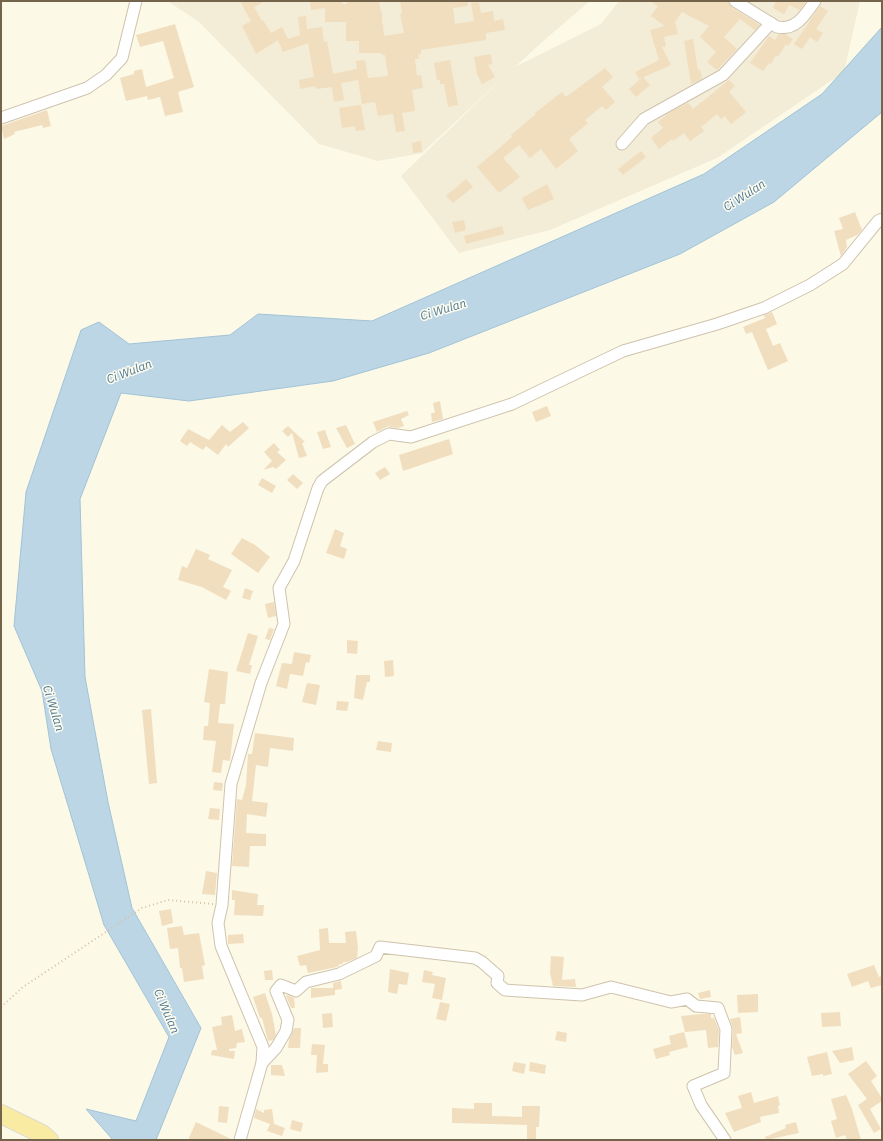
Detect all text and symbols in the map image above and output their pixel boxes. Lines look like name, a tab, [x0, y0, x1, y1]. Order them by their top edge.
water label: Ci Wulan	[720, 176, 768, 214]
water label: Ci Wulan	[418, 295, 468, 323]
water label: Ci Wulan	[104, 355, 154, 386]
water label: Ci Wulan	[40, 683, 68, 733]
water label: Ci Wulan	[151, 986, 183, 1036]

